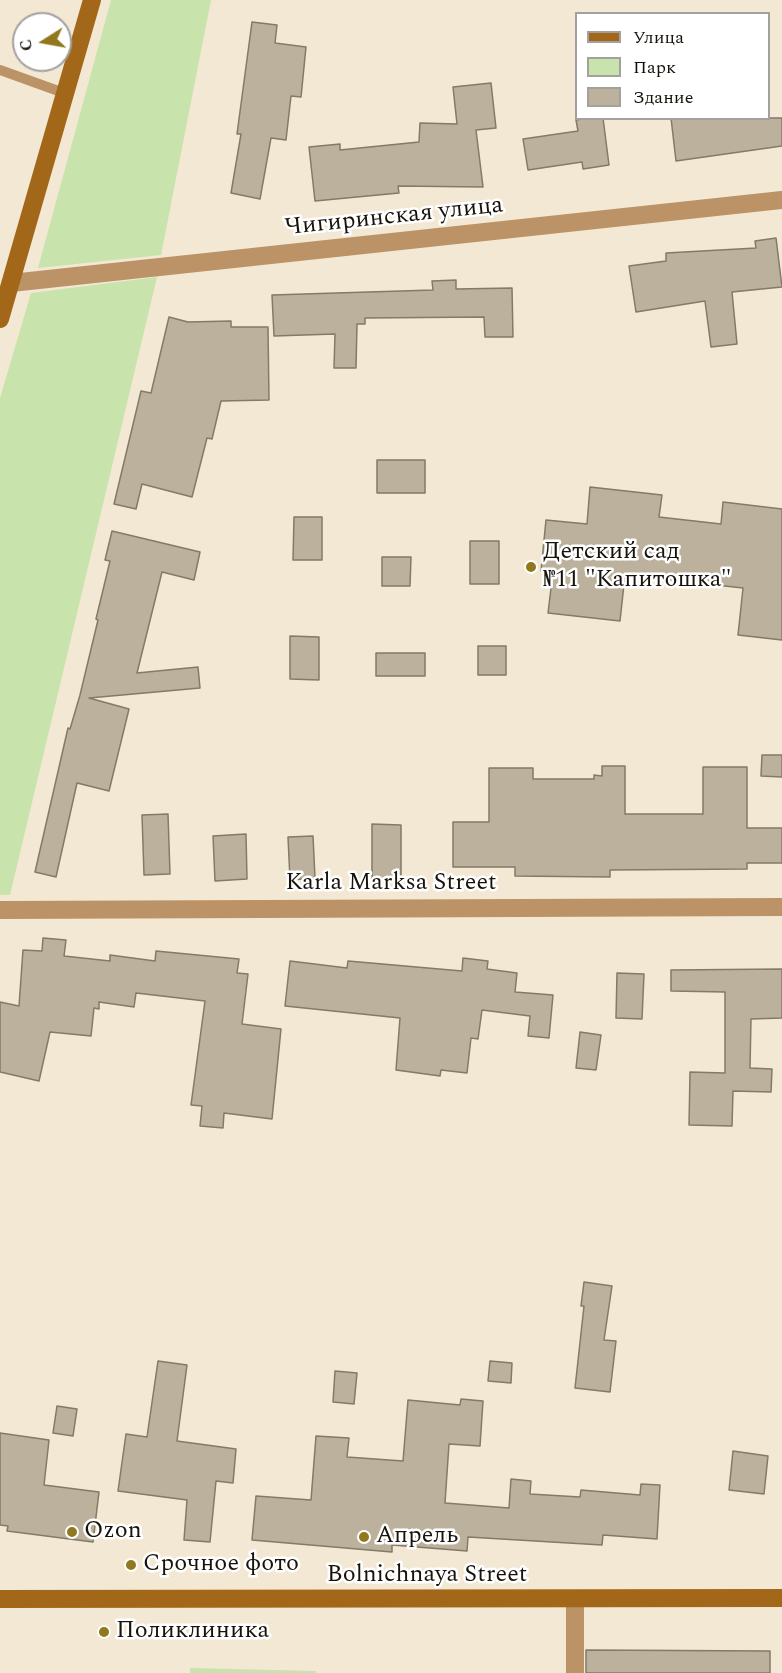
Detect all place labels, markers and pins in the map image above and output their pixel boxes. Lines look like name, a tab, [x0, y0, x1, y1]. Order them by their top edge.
place label: Детский сад №11 "Капитошка"	[543, 539, 732, 595]
marker: Детский сад №11 "Капитошка"	[524, 560, 538, 574]
place label: Ozon	[84, 1518, 142, 1546]
place label: Апрель	[376, 1523, 458, 1551]
marker: Ozon	[65, 1525, 79, 1539]
marker: Апрель	[357, 1530, 371, 1544]
place label: Срочное фото	[143, 1551, 299, 1579]
marker: Срочное фото	[124, 1558, 138, 1572]
place label: Поликлиника	[116, 1618, 269, 1646]
marker: Поликлиника	[97, 1625, 111, 1639]

